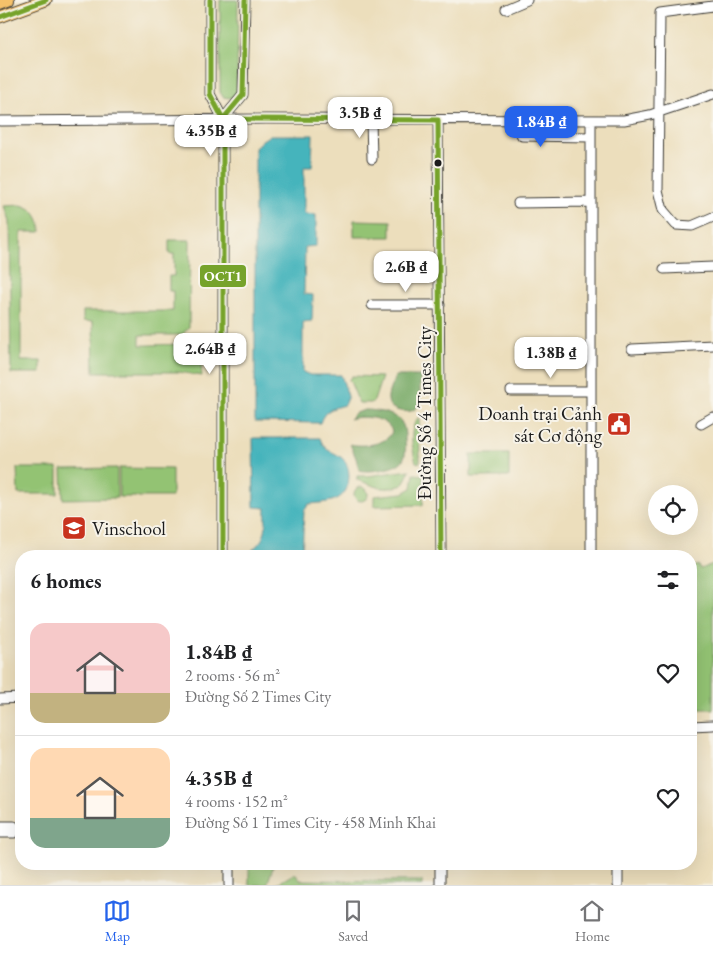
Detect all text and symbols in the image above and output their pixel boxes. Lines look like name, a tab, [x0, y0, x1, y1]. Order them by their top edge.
pin: 3.5B ₫	[319, 96, 401, 139]
text: 3.5B ₫	[339, 102, 381, 123]
pin: 1.84B ₫	[495, 106, 587, 148]
text: 1.84B ₫	[515, 111, 567, 132]
pin: 4.35B ₫	[165, 114, 257, 157]
text: 4.35B ₫	[185, 120, 237, 141]
unlabelled marker	[433, 158, 443, 168]
pin: 2.6B ₫	[365, 250, 447, 293]
text: 2.6B ₫	[385, 256, 427, 277]
line badge: OCT1	[199, 264, 247, 288]
text: OCT1	[204, 267, 242, 285]
street label: Đường Số 4 Times City	[412, 326, 437, 500]
pin: 2.64B ₫	[164, 332, 256, 375]
pin: 1.38B ₫	[505, 336, 597, 379]
text: 2.64B ₫	[184, 338, 236, 359]
text: 1.38B ₫	[525, 342, 577, 363]
place label: Doanh trại Cảnh sát Cơ động	[478, 401, 603, 448]
public building icon: Doanh trại Cảnh sát Cơ động	[606, 411, 632, 437]
map controls	[648, 485, 698, 535]
button: locate	[648, 485, 698, 535]
school or university icon: Vinschool	[61, 515, 87, 541]
place label: Vinschool	[92, 516, 166, 541]
icon: filters	[654, 566, 682, 594]
text: 6 homes	[30, 567, 102, 594]
text: 1.84B ₫	[185, 638, 252, 665]
icon: home	[70, 643, 130, 703]
icon: heart	[654, 659, 682, 687]
text: 2 rooms · 56 m²	[185, 665, 280, 686]
text: Đường Số 2 Times City	[185, 686, 331, 707]
text: 4.35B ₫	[185, 764, 252, 791]
icon: home	[70, 768, 130, 828]
icon: heart	[654, 784, 682, 812]
text: 4 rooms · 152 m²	[185, 791, 288, 812]
text: Đường Số 1 Times City - 458 Minh Khai	[185, 812, 436, 833]
tab: Map	[103, 897, 131, 945]
tab: Saved	[338, 897, 368, 945]
tab: Home	[575, 897, 610, 945]

